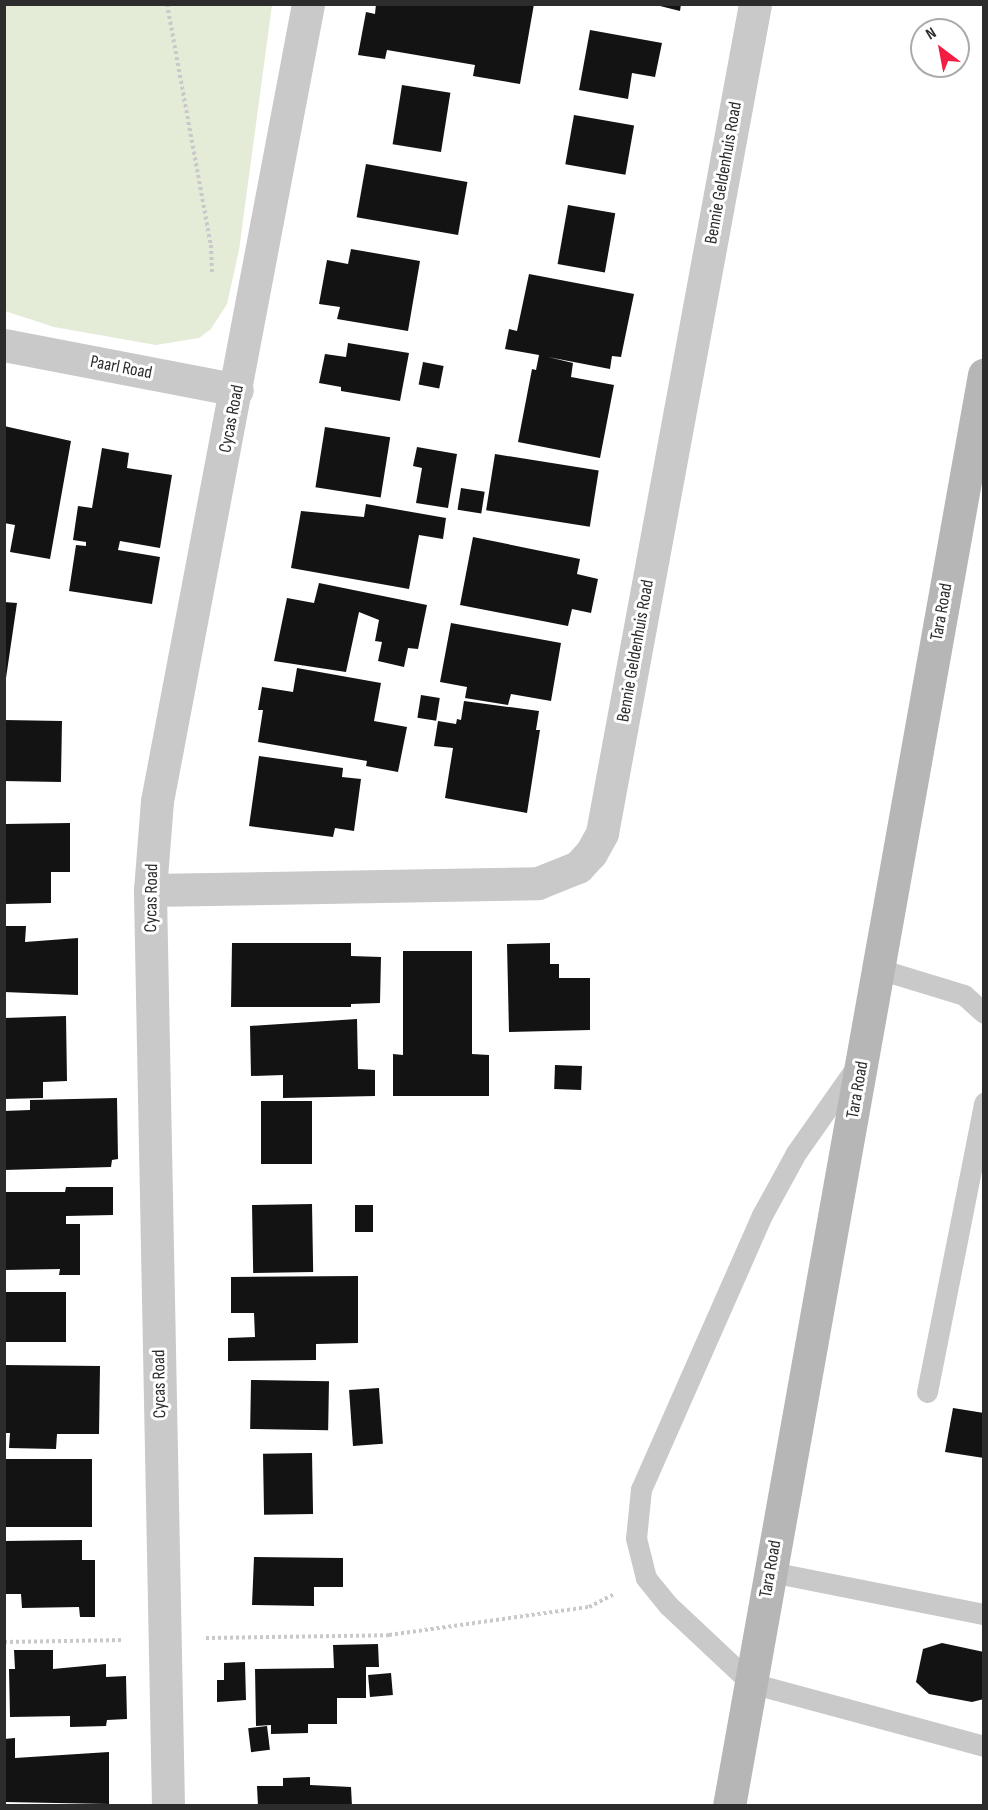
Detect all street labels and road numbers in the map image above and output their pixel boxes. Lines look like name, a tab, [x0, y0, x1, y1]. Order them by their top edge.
street label: Bennie Geldenhuis Road	[701, 100, 747, 246]
street label: Paarl Road	[88, 351, 154, 385]
street label: Cycas Road	[215, 383, 249, 455]
street label: Bennie Geldenhuis Road	[613, 578, 659, 724]
street label: Tara Road	[926, 582, 958, 642]
street label: Cycas Road	[141, 863, 163, 933]
street label: Tara Road	[842, 1060, 874, 1120]
street label: Cycas Road	[149, 1349, 171, 1419]
street label: Tara Road	[755, 1539, 787, 1599]

